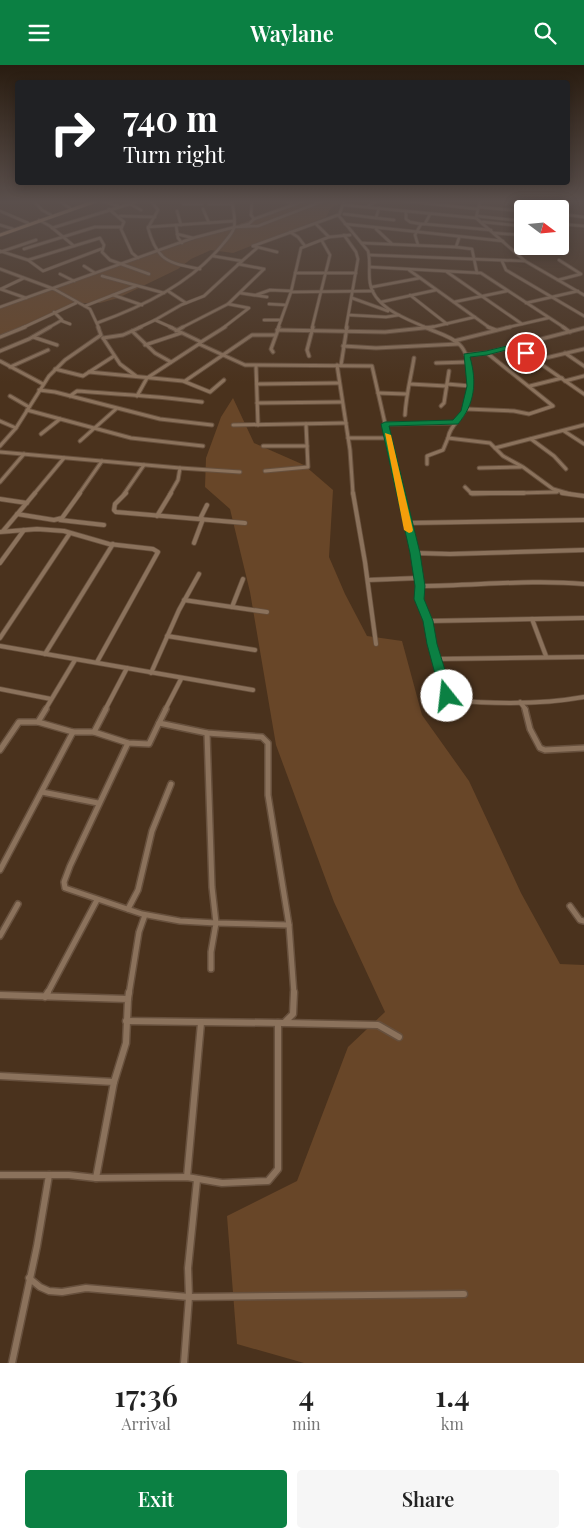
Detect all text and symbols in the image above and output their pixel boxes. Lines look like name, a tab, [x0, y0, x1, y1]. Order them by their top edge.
text: Waylane	[250, 18, 334, 48]
icon: menu	[25, 19, 53, 47]
icon: search	[531, 19, 559, 47]
text: 740 m	[123, 94, 218, 141]
icon: right	[40, 100, 105, 165]
text: Turn right	[123, 139, 225, 169]
north arrow	[514, 200, 569, 255]
map controls	[514, 200, 569, 255]
pin	[505, 332, 547, 374]
icon: arrive	[512, 339, 540, 367]
position arrow	[420, 669, 472, 721]
text: 17:36	[114, 1375, 178, 1415]
text: 4	[299, 1375, 314, 1415]
text: 1.4	[435, 1375, 470, 1415]
text: Arrival	[121, 1413, 171, 1434]
text: min	[292, 1413, 321, 1434]
text: km	[441, 1413, 464, 1434]
button: Exit	[25, 1470, 287, 1528]
button: Share	[297, 1470, 559, 1528]

